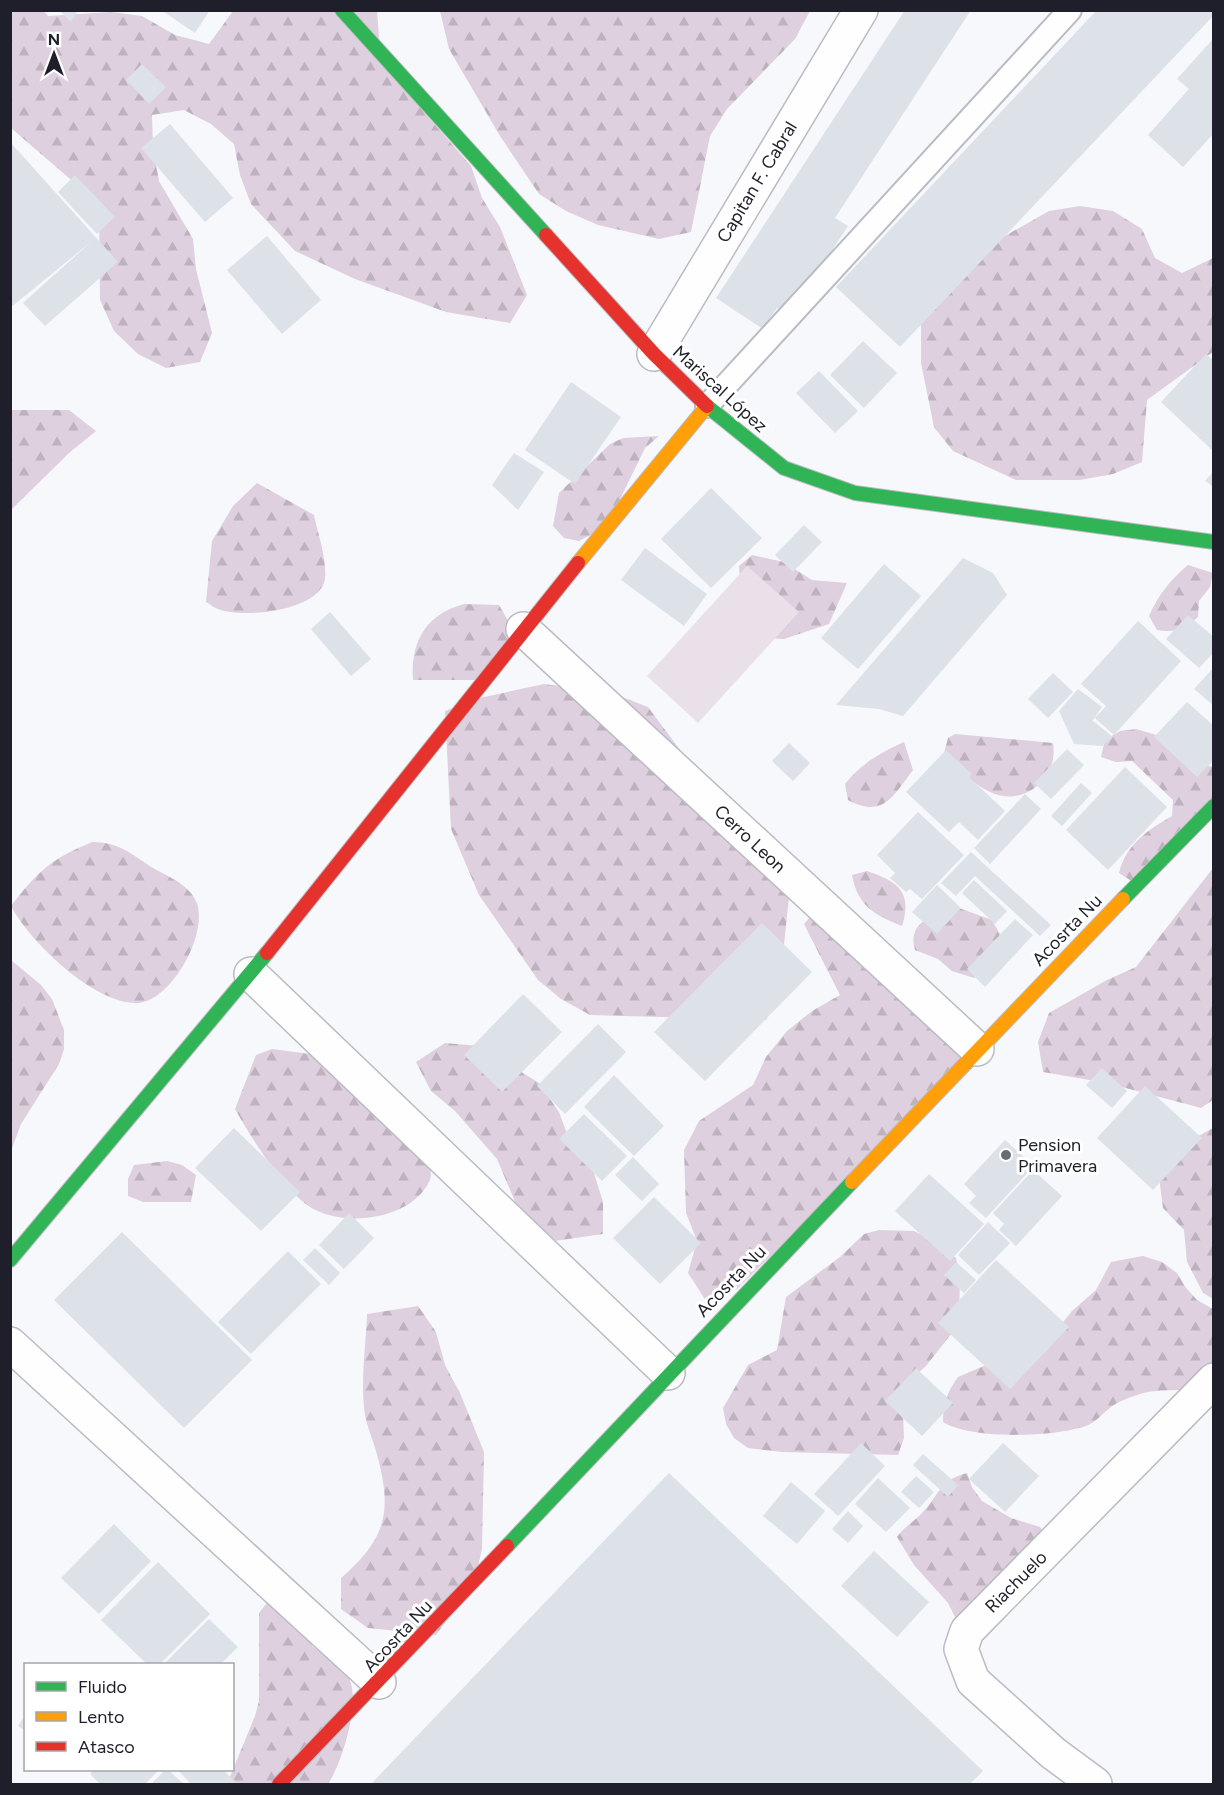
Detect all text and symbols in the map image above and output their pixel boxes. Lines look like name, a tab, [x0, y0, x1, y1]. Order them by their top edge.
north arrow	[24, 24, 84, 84]
text: N	[48, 30, 60, 49]
street label: Capitan F. Cabral	[712, 117, 802, 247]
street label: Mariscal López	[668, 341, 772, 437]
street label: Cerro Leon	[710, 800, 790, 878]
street label: Acosrta Nu	[1027, 890, 1107, 970]
place label: Pension Primavera	[1018, 1134, 1097, 1177]
marker: Pension Primavera	[999, 1148, 1013, 1162]
street label: Acosrta Nu	[691, 1241, 771, 1321]
street label: Riachuelo	[980, 1546, 1052, 1618]
street label: Acosrta Nu	[359, 1595, 437, 1677]
legend	[24, 1663, 234, 1771]
text: Fluido	[78, 1676, 127, 1698]
text: Lento	[78, 1706, 124, 1728]
text: Atasco	[78, 1736, 135, 1758]

